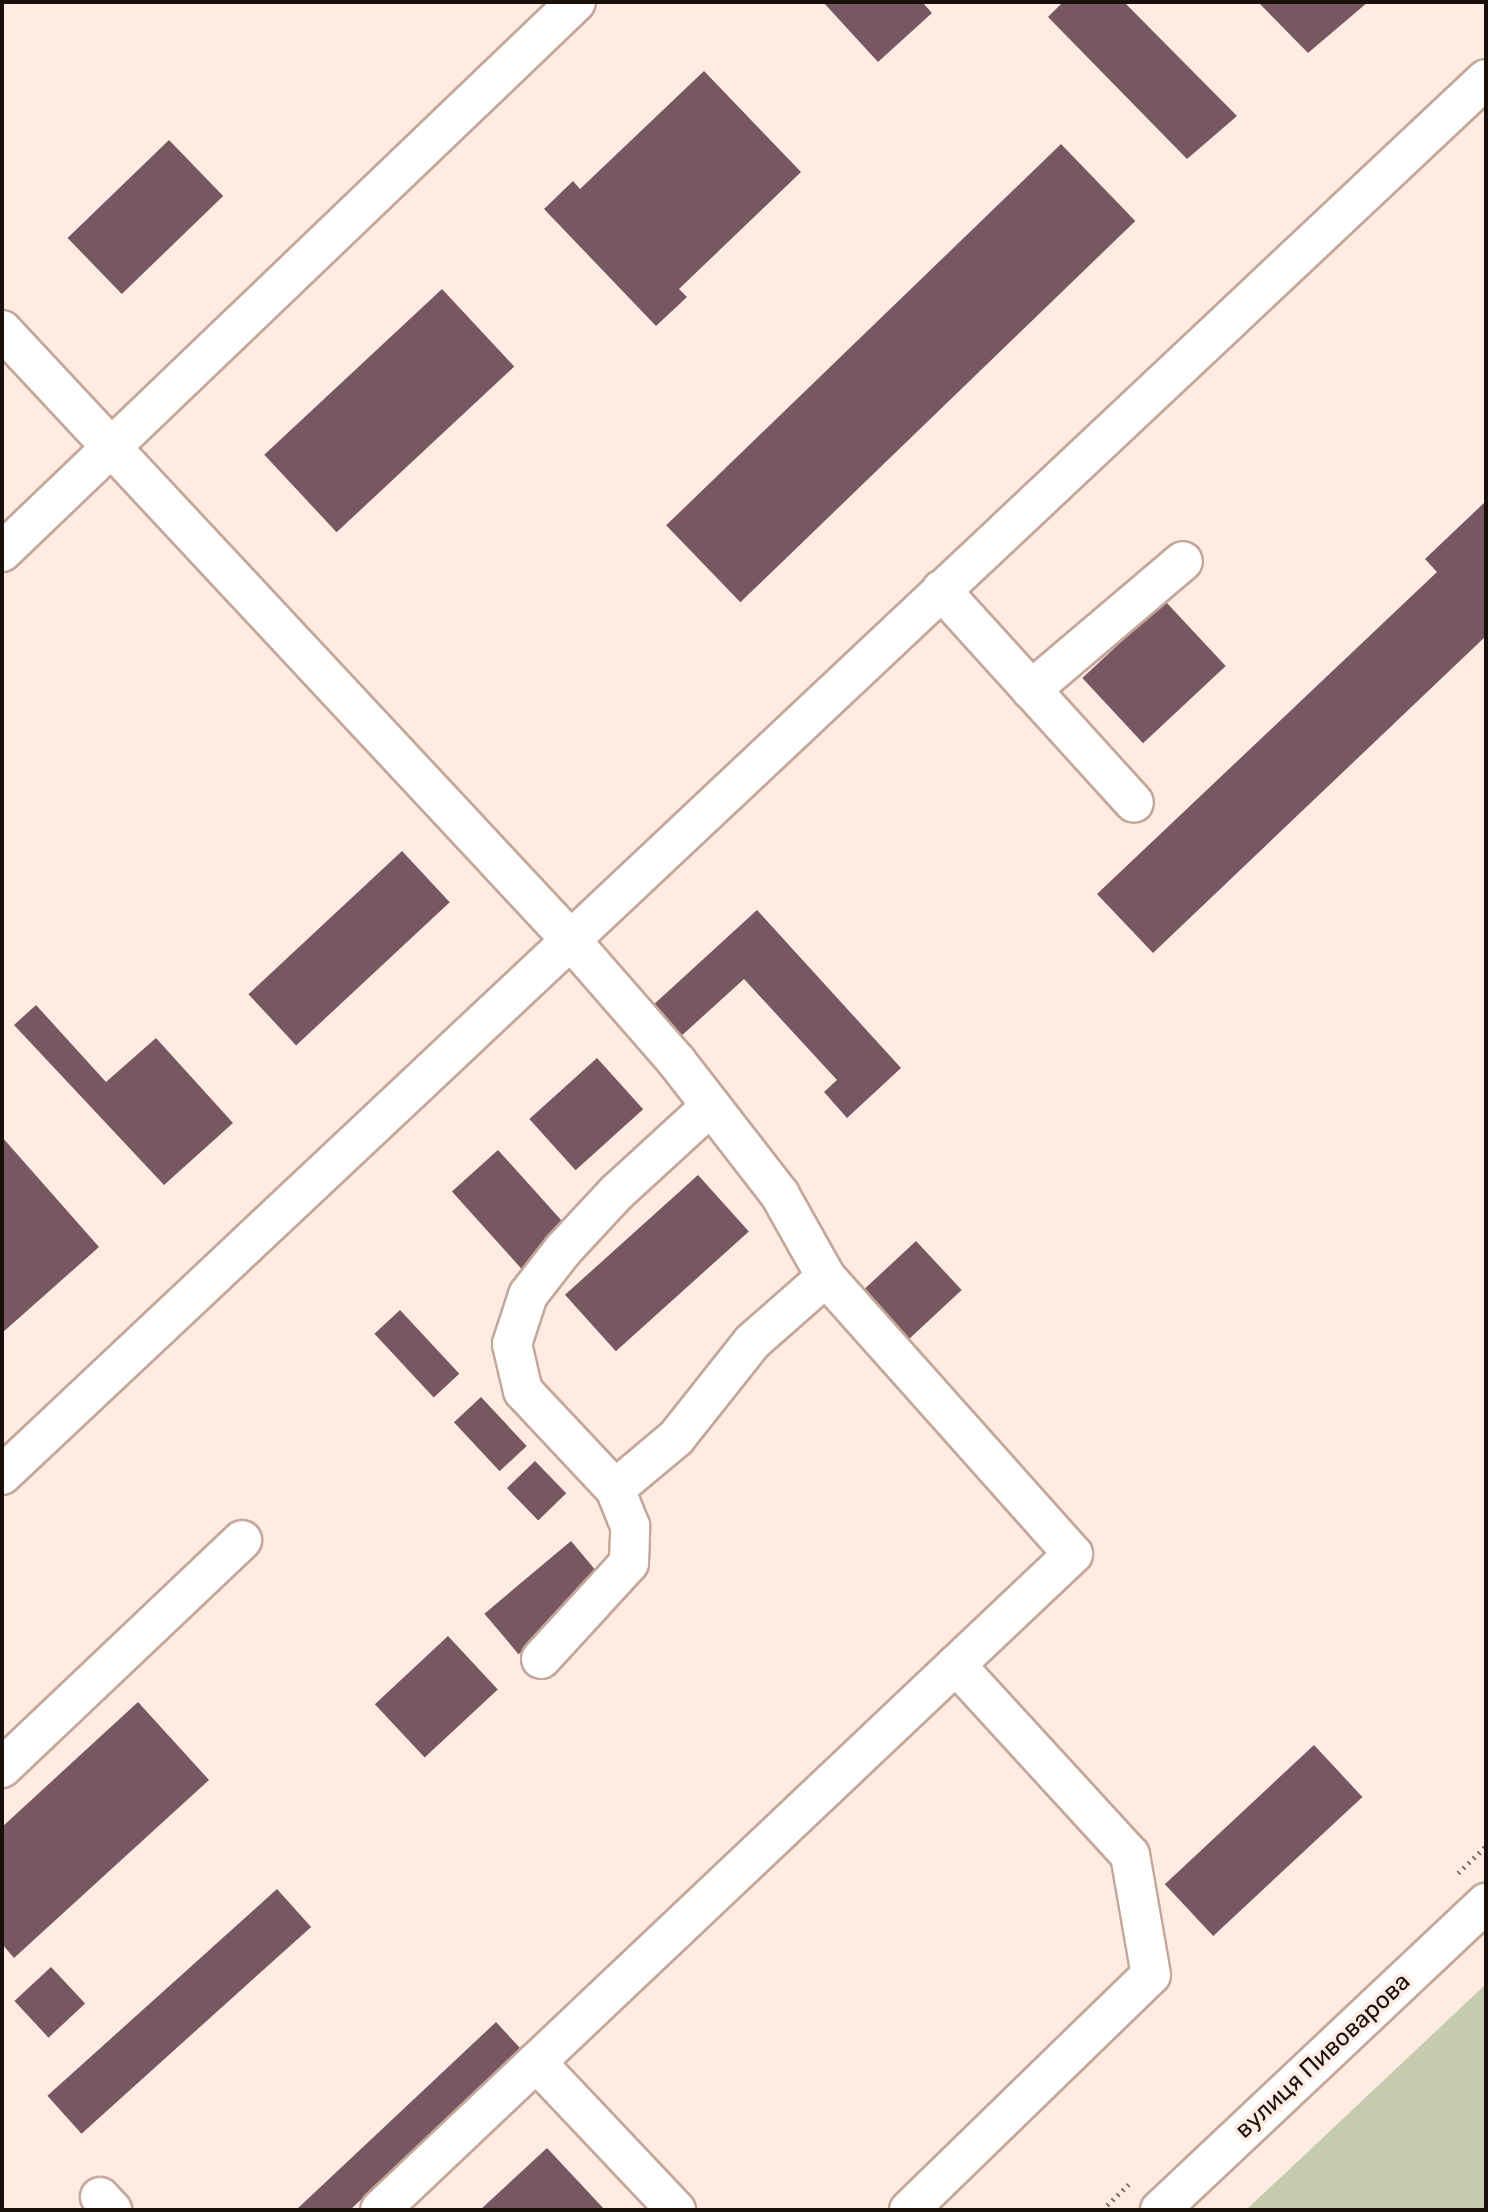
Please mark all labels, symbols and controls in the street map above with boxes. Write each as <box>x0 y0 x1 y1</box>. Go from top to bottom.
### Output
street label: вулиця Пивоварова <box>1230 1967 1416 2145</box>

